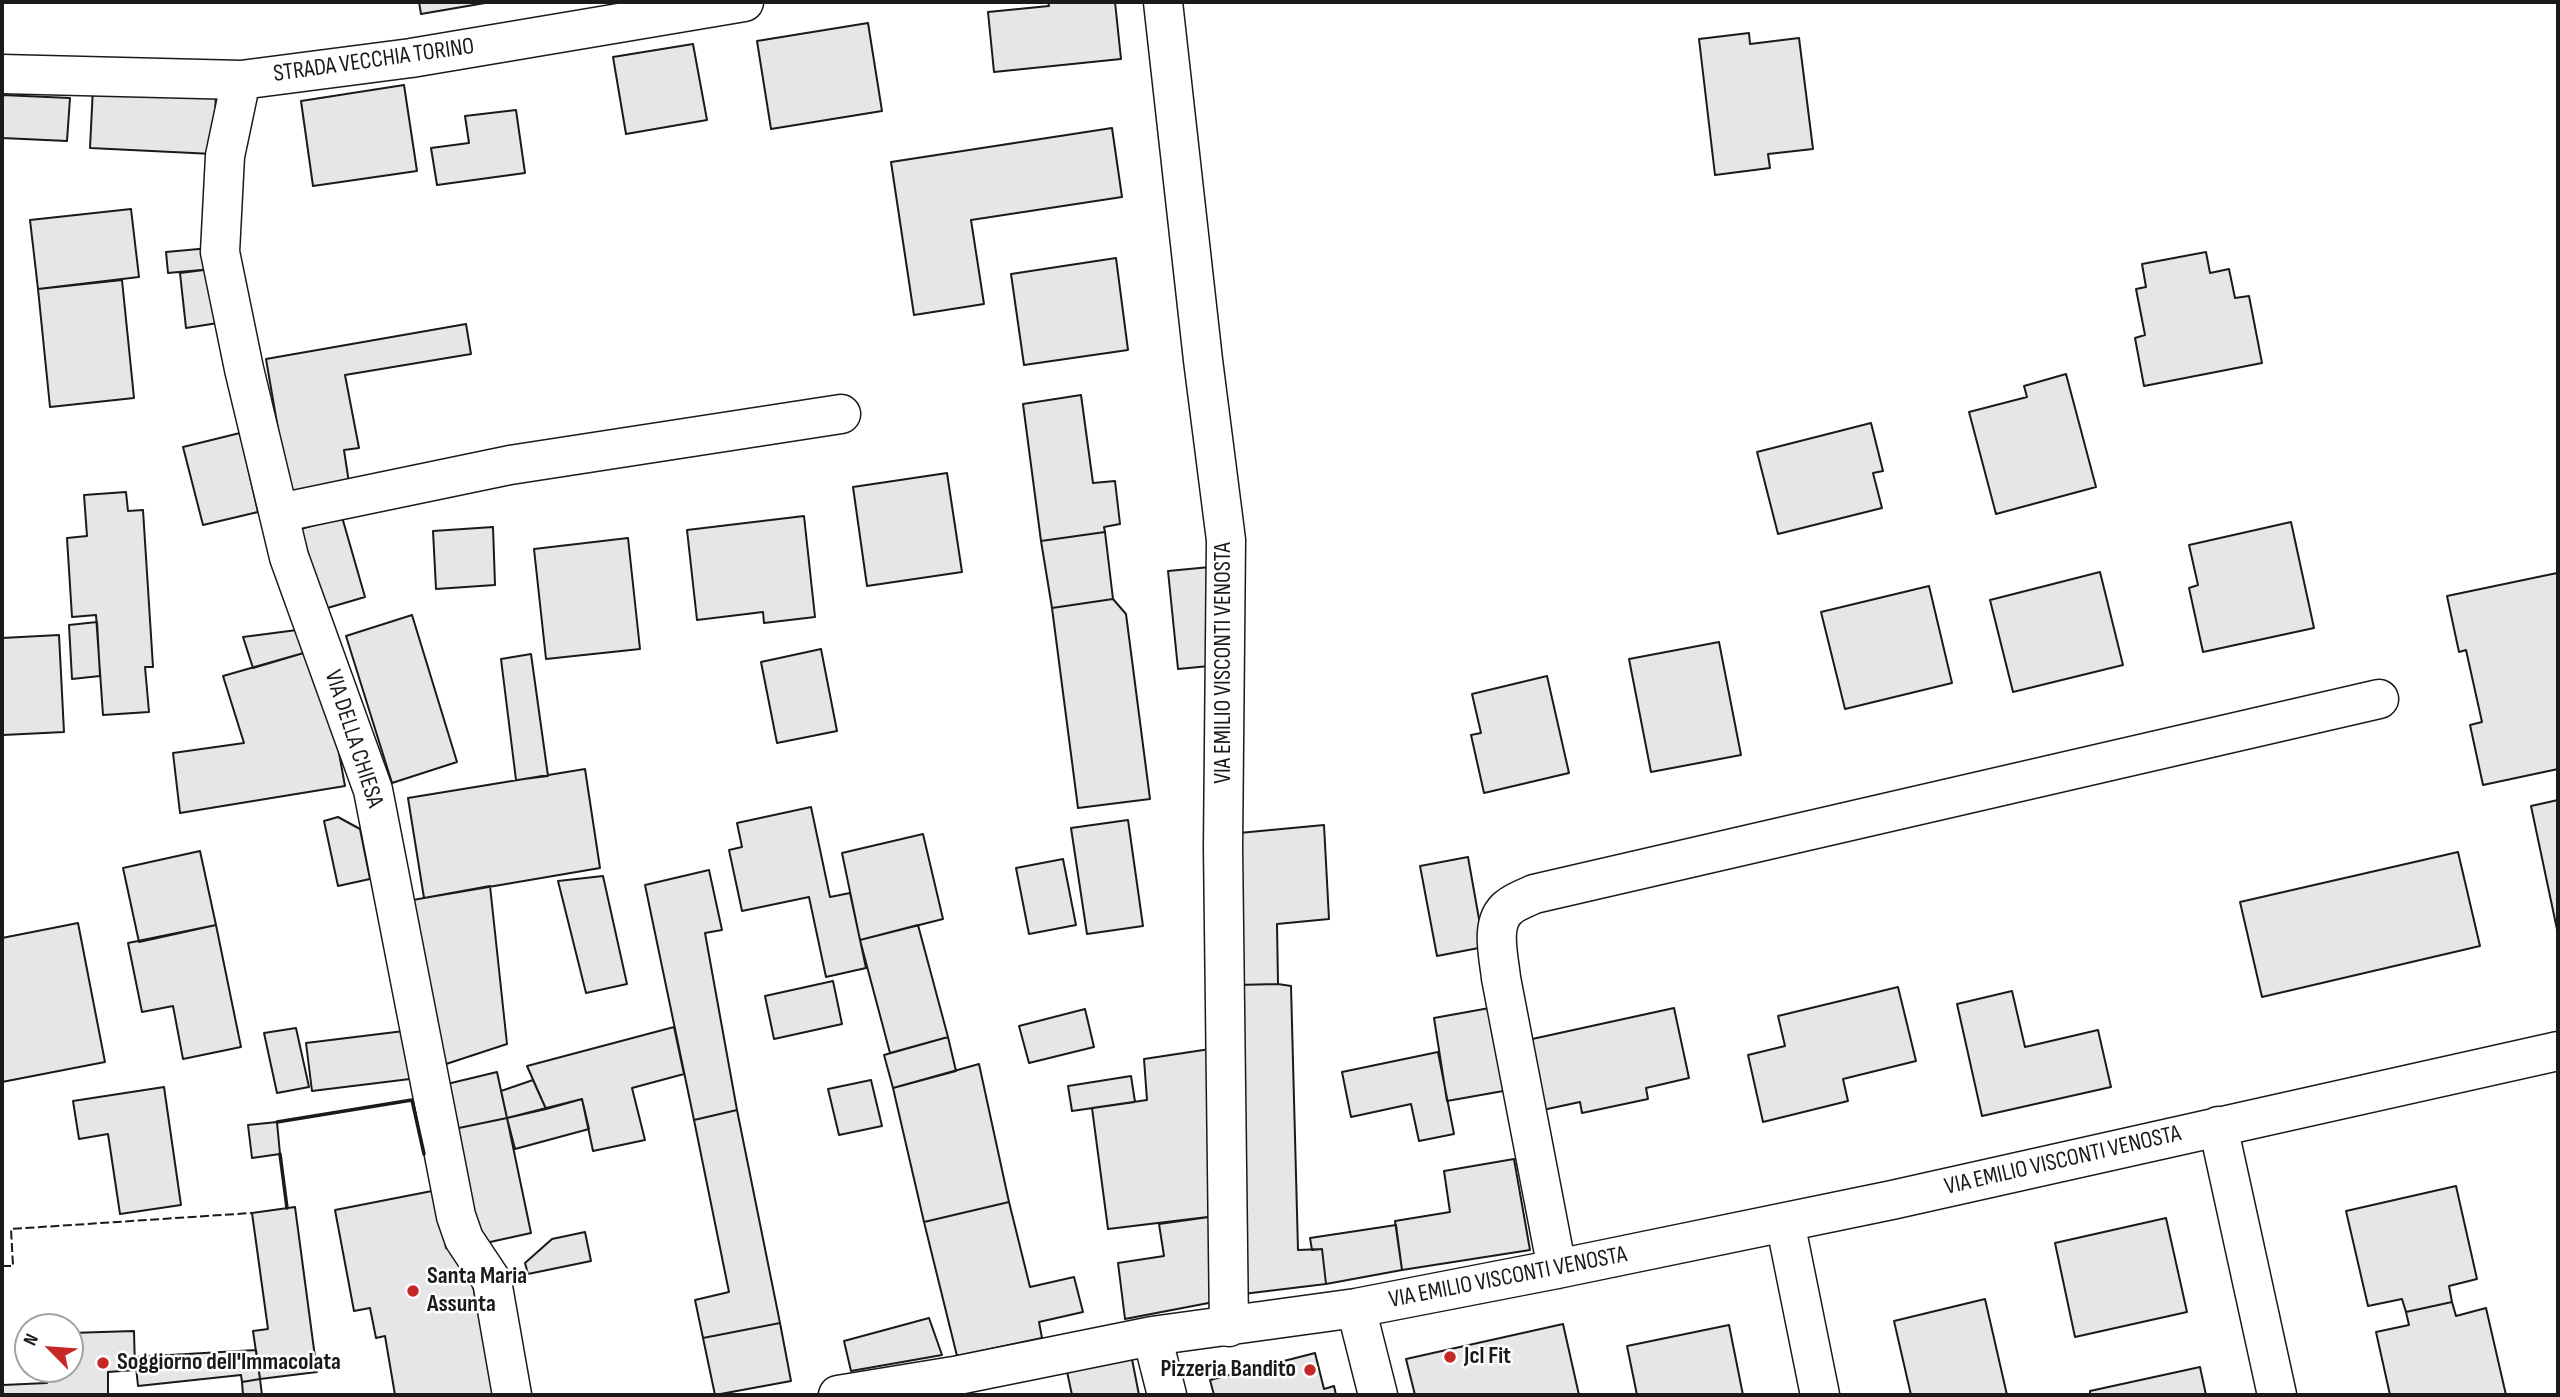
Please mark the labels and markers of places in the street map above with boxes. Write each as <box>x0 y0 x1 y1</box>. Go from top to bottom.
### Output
place label: Santa Maria Assunta <box>427 1263 527 1319</box>
marker: Santa Maria Assunta <box>405 1283 421 1299</box>
place label: Jcl Fit <box>1464 1343 1511 1371</box>
place label: Soggiorno dell'Immacolata <box>117 1349 341 1377</box>
marker: Jcl Fit <box>1442 1349 1458 1365</box>
marker: Soggiorno dell'Immacolata <box>95 1355 111 1371</box>
place label: Pizzeria Bandito <box>1160 1356 1296 1384</box>
marker: Pizzeria Bandito <box>1302 1362 1318 1378</box>

